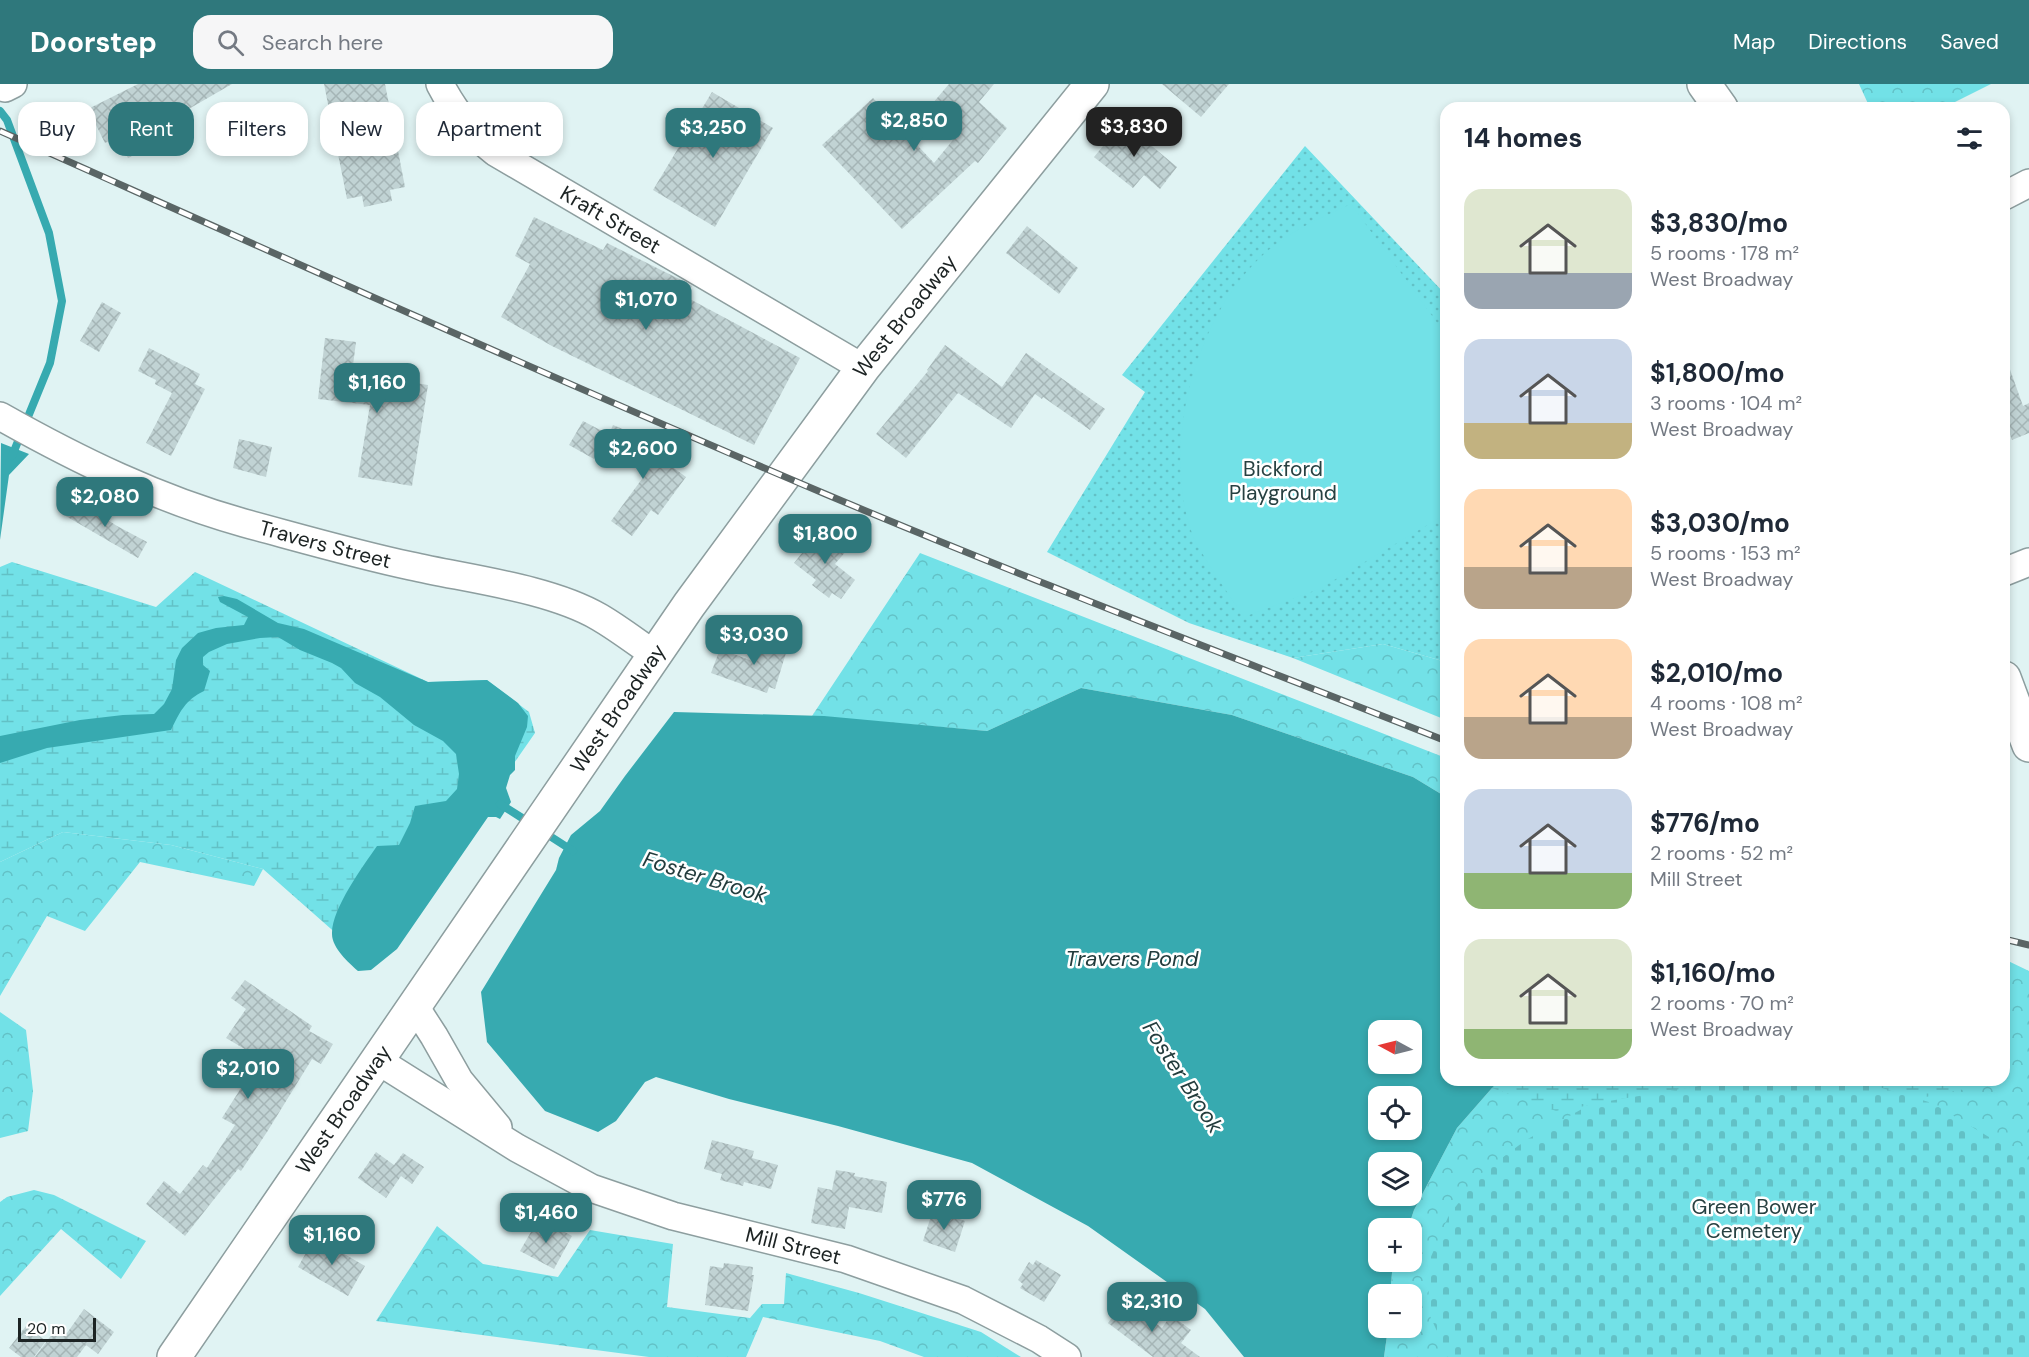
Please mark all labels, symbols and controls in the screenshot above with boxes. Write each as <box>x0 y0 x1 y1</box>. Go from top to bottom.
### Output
search box <box>193 15 613 69</box>
text: Doorstep <box>30 24 157 61</box>
icon: search <box>214 26 247 59</box>
text: Search here <box>262 28 383 57</box>
text: Map <box>1733 28 1775 56</box>
text: Directions <box>1808 28 1907 56</box>
text: Saved <box>1940 28 1999 56</box>
pin: $2,850 <box>865 101 963 152</box>
chip: Buy <box>18 102 96 156</box>
chip: Rent <box>108 102 194 156</box>
chip: Filters <box>206 102 308 156</box>
chip: New <box>320 102 404 156</box>
chip: Apartment <box>416 102 563 156</box>
text: $2,850 <box>880 107 948 133</box>
pin: $3,830 <box>1085 107 1183 158</box>
pin: $3,250 <box>664 108 762 159</box>
text: $3,830 <box>1100 113 1168 139</box>
text: $3,250 <box>679 114 747 140</box>
text: 14 homes <box>1464 121 1582 155</box>
icon: filters <box>1953 122 1986 155</box>
street label: Kraft Street <box>555 179 666 260</box>
text: $3,830/mo <box>1650 206 1788 240</box>
icon: home <box>1512 213 1584 285</box>
text: 5 rooms · 178 m² <box>1650 240 1799 266</box>
street label: West Broadway <box>847 249 963 384</box>
text: West Broadway <box>1650 266 1793 292</box>
pin: $1,070 <box>597 280 695 331</box>
text: $1,070 <box>615 286 677 312</box>
text: $1,800/mo <box>1650 356 1785 390</box>
pin: $1,160 <box>328 363 426 414</box>
icon: home <box>1512 363 1584 435</box>
text: $1,160 <box>348 369 406 395</box>
text: 3 rooms · 104 m² <box>1650 390 1802 416</box>
text: West Broadway <box>1650 416 1793 442</box>
pin: $2,600 <box>594 429 692 480</box>
text: $2,600 <box>608 435 678 461</box>
park label: Bickford Playground <box>1229 455 1337 507</box>
pin: $2,080 <box>56 477 154 528</box>
text: $2,080 <box>70 483 140 509</box>
text: $3,030/mo <box>1650 506 1790 540</box>
icon: home <box>1512 513 1584 585</box>
street label: Travers Street <box>256 514 394 575</box>
pin: $1,800 <box>776 514 874 565</box>
text: $1,800 <box>792 520 858 546</box>
text: 5 rooms · 153 m² <box>1650 540 1801 566</box>
text: West Broadway <box>1650 566 1793 592</box>
pin: $3,030 <box>705 615 803 666</box>
text: $3,030 <box>719 621 789 647</box>
street label: West Broadway <box>564 638 672 779</box>
text: $2,010/mo <box>1650 656 1783 690</box>
icon: home <box>1512 663 1584 735</box>
text: 4 rooms · 108 m² <box>1650 690 1802 716</box>
text: West Broadway <box>1650 716 1793 742</box>
text: $776/mo <box>1650 806 1760 840</box>
icon: home <box>1512 813 1584 885</box>
text: 2 rooms · 52 m² <box>1650 840 1793 866</box>
water label: Foster Brook <box>639 844 771 910</box>
text: Mill Street <box>1650 866 1743 892</box>
water label: Travers Pond <box>1066 944 1199 973</box>
text: $1,160/mo <box>1650 956 1776 990</box>
icon: home <box>1512 963 1584 1035</box>
text: 2 rooms · 70 m² <box>1650 990 1794 1016</box>
water label: Foster Brook <box>1136 1015 1231 1139</box>
text: West Broadway <box>1650 1016 1793 1042</box>
north arrow <box>1368 1020 1422 1074</box>
map controls <box>1368 1020 1422 1338</box>
street label: West Broadway <box>289 1039 398 1180</box>
pin: $2,010 <box>199 1049 297 1100</box>
text: $2,010 <box>216 1055 280 1081</box>
button: locate <box>1368 1086 1422 1140</box>
button: layers <box>1368 1152 1422 1206</box>
pin: $776 <box>908 1180 980 1231</box>
text: $776 <box>921 1186 967 1212</box>
pin: $1,460 <box>497 1193 595 1244</box>
park label: Green Bower Cemetery <box>1692 1193 1817 1245</box>
text: $1,460 <box>514 1199 578 1225</box>
pin: $1,160 <box>283 1215 381 1266</box>
button: + <box>1368 1218 1422 1272</box>
text: $1,160 <box>303 1221 361 1247</box>
street label: Mill Street <box>743 1221 844 1271</box>
pin: $2,310 <box>1103 1282 1201 1333</box>
button: − <box>1368 1284 1422 1338</box>
text: $2,310 <box>1121 1288 1183 1314</box>
scale bar <box>18 1315 96 1342</box>
text: 20 m <box>27 1318 66 1339</box>

